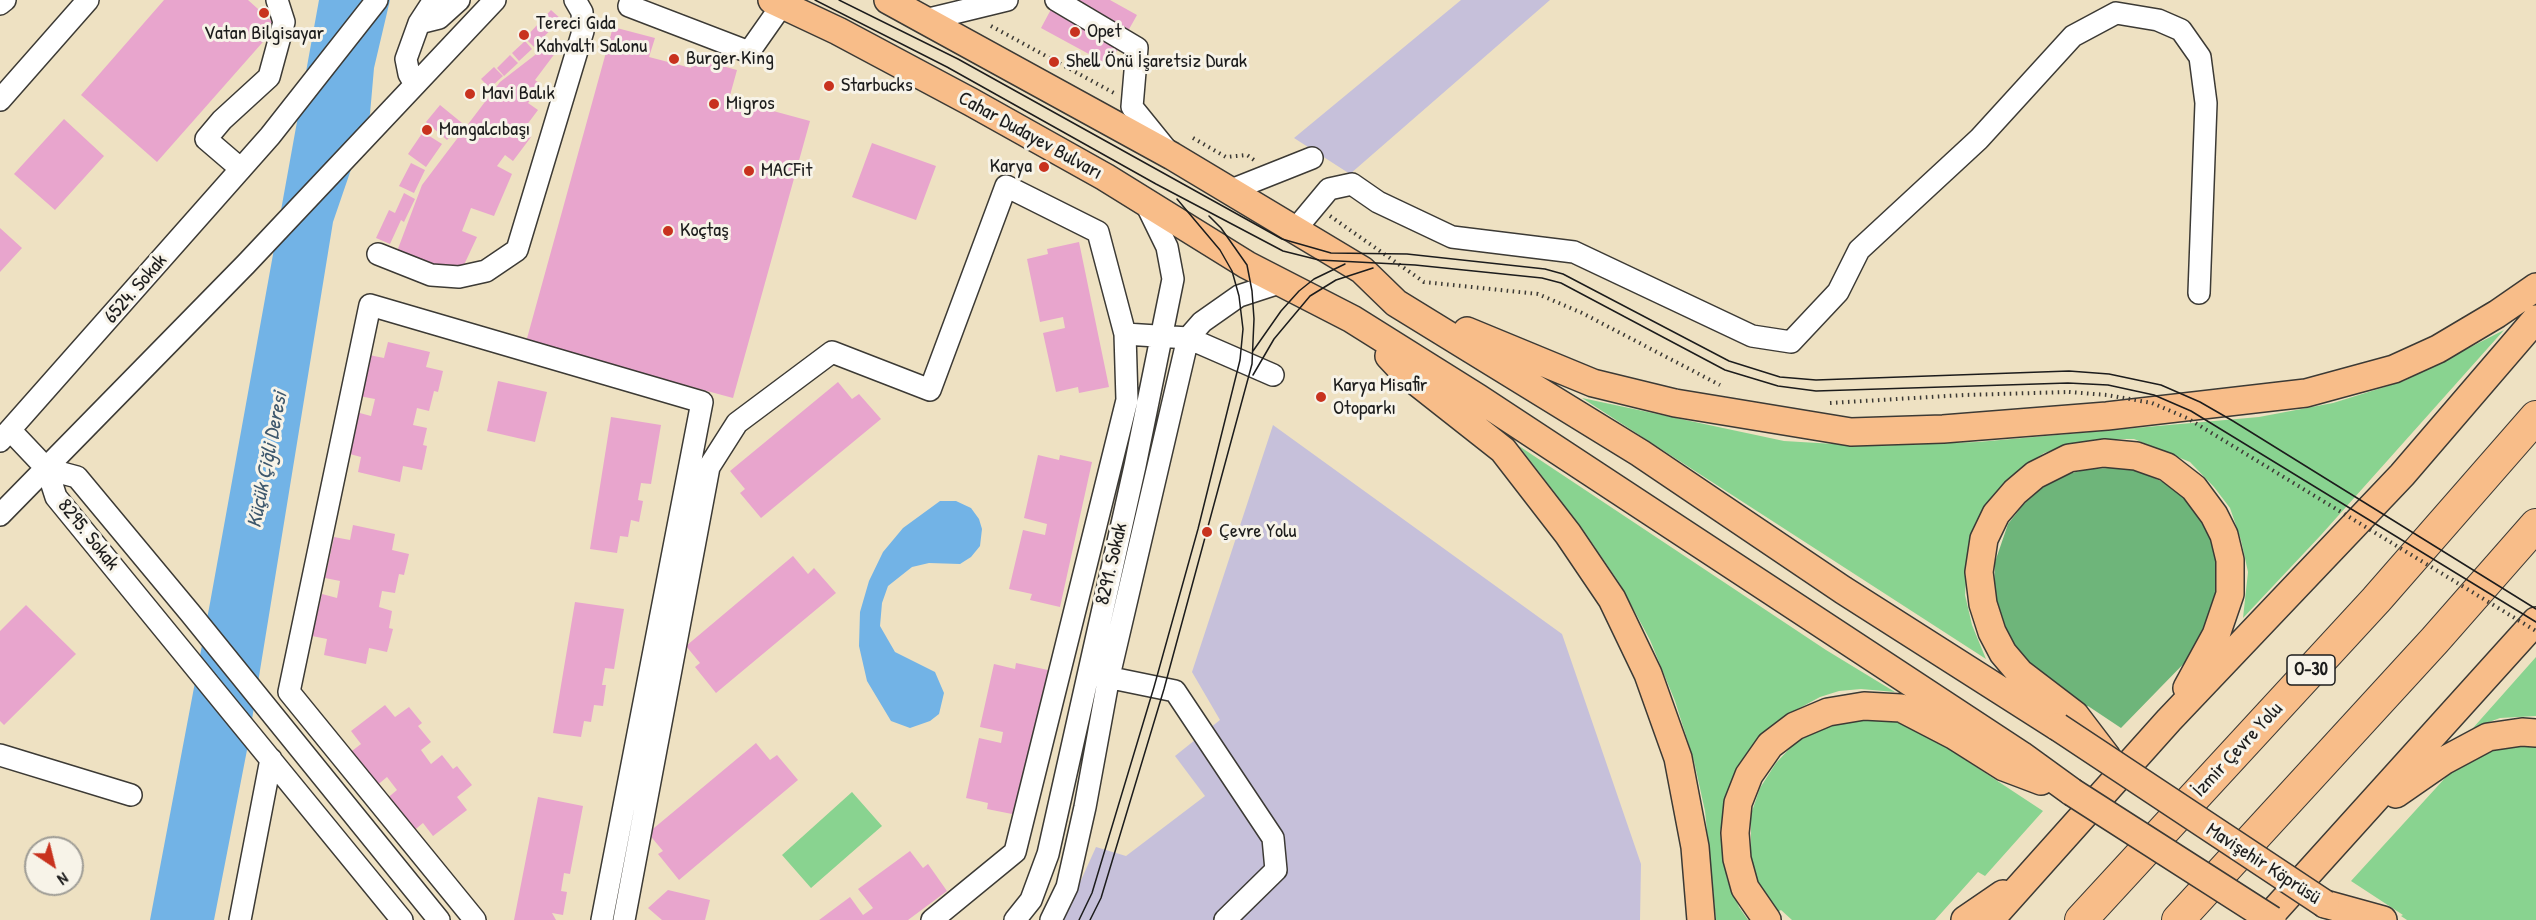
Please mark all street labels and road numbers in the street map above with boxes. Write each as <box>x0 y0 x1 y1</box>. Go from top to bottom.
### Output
street label: Cahar Dudayev Bulvarı <box>954 86 1106 186</box>
street label: 6524. Sokak <box>99 249 173 329</box>
street label: 8295. Sokak <box>52 495 124 575</box>
street label: 8291. Sokak <box>1091 521 1133 607</box>
road number: O-30 <box>2287 655 2335 685</box>
street label: İzmir Çevre Yolu <box>2188 698 2288 802</box>
street label: Mavişehir Köprüsü <box>2201 818 2325 910</box>

